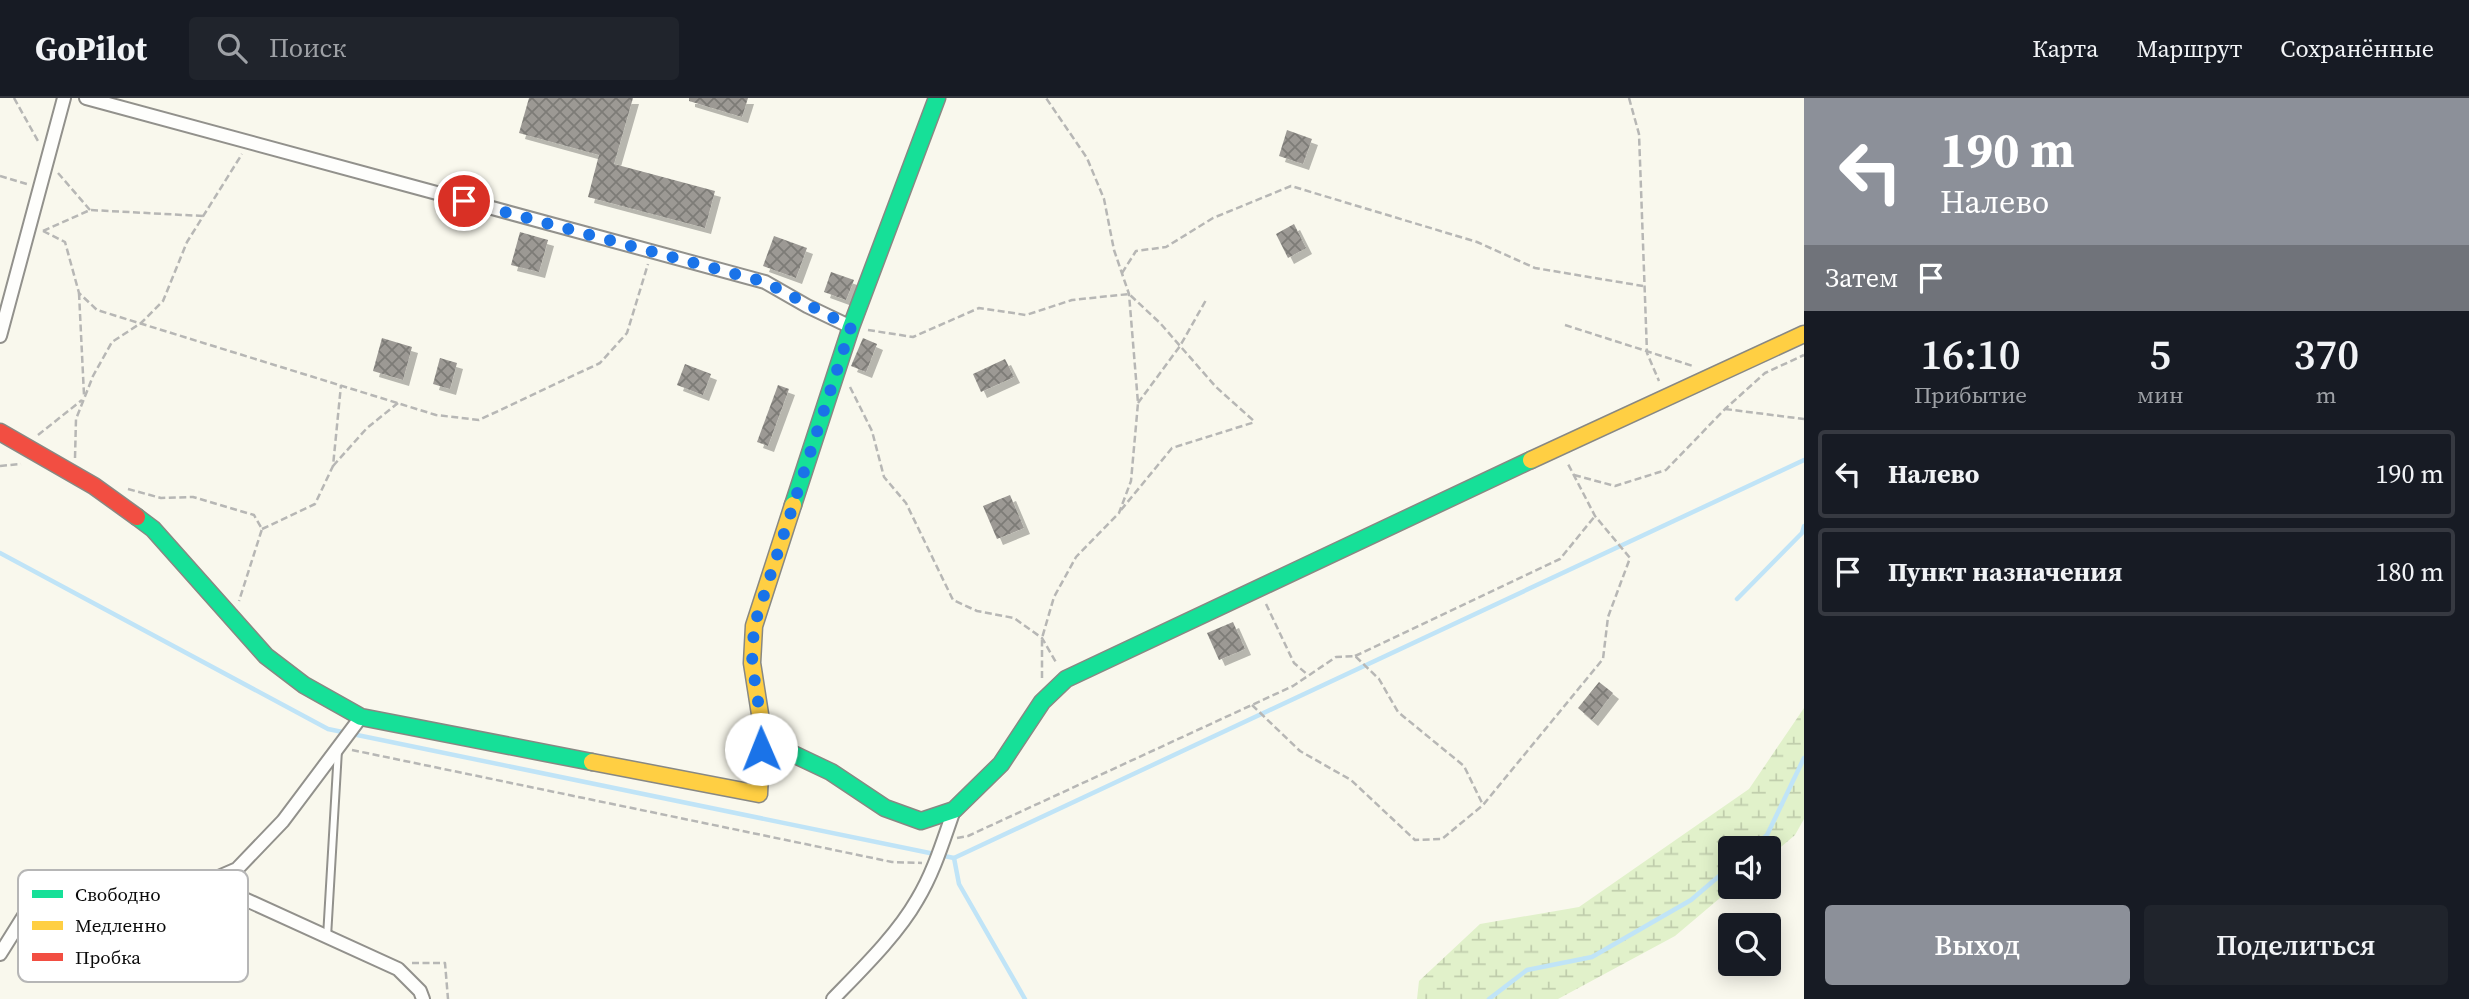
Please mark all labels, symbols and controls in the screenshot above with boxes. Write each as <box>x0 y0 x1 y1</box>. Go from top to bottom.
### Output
search box <box>189 17 679 80</box>
text: GoPilot <box>35 26 147 71</box>
icon: search <box>213 29 251 67</box>
text: Поиск <box>269 30 347 66</box>
text: Карта <box>2032 32 2098 65</box>
text: Маршрут <box>2136 32 2242 65</box>
text: Сохранённые <box>2280 32 2434 65</box>
text: 190 m <box>1940 116 2075 183</box>
icon: left <box>1825 126 1916 217</box>
pin <box>434 171 494 231</box>
text: Налево <box>1940 180 2049 224</box>
icon: arrive <box>445 182 483 220</box>
icon: arrive <box>1912 259 1950 297</box>
text: Затем <box>1825 260 1898 296</box>
text: 16:10 <box>1921 325 2021 383</box>
text: 5 <box>2149 325 2171 383</box>
text: 370 <box>2293 325 2359 383</box>
text: Прибытие <box>1914 379 2027 411</box>
text: мин <box>2137 379 2184 411</box>
text: m <box>2316 379 2337 411</box>
icon: left <box>1829 455 1867 493</box>
text: Налево <box>1888 456 1979 492</box>
text: 190 m <box>2376 456 2444 492</box>
icon: arrive <box>1829 553 1867 591</box>
text: Пункт назначения <box>1888 554 2122 590</box>
text: 180 m <box>2376 554 2444 590</box>
position arrow <box>724 712 798 786</box>
map controls <box>1718 836 1781 976</box>
button: sound <box>1718 836 1781 899</box>
legend <box>18 870 248 982</box>
text: Свободно <box>75 881 161 907</box>
button: Выход <box>1825 905 2130 985</box>
button: Поделиться <box>2144 905 2448 985</box>
text: Медленно <box>75 912 166 938</box>
button: search <box>1718 913 1781 976</box>
text: Пробка <box>75 944 141 970</box>

